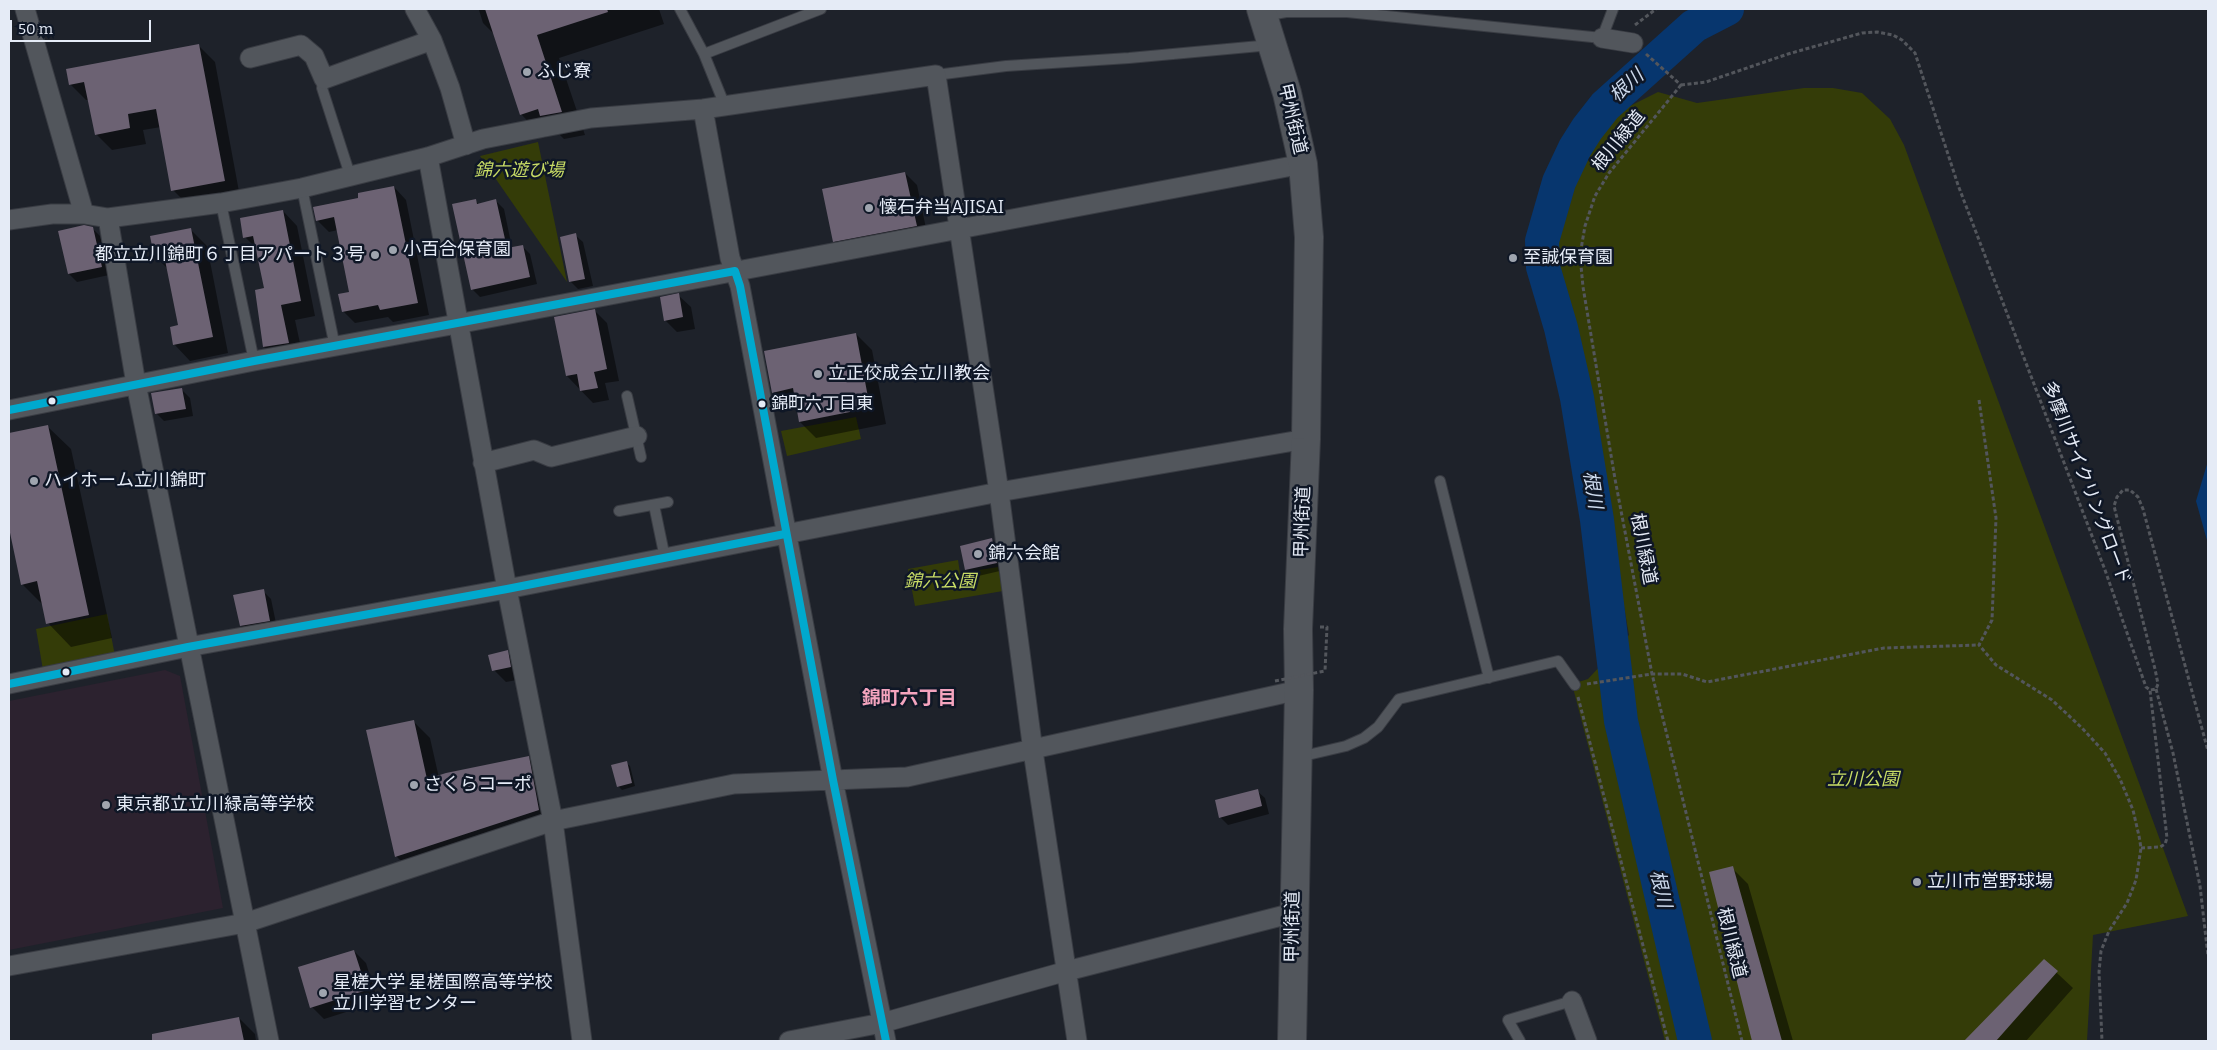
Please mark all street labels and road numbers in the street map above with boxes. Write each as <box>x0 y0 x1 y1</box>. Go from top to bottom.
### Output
street label: 甲州街道 <box>1273 81 1311 157</box>
street label: 根川緑道 <box>1588 106 1650 176</box>
street label: 多摩川サイクリングロード <box>2037 378 2135 588</box>
street label: 甲州街道 <box>1291 486 1315 558</box>
street label: 根川緑道 <box>1626 512 1660 586</box>
street label: 甲州街道 <box>1282 891 1304 963</box>
street label: 根川緑道 <box>1712 905 1750 981</box>

